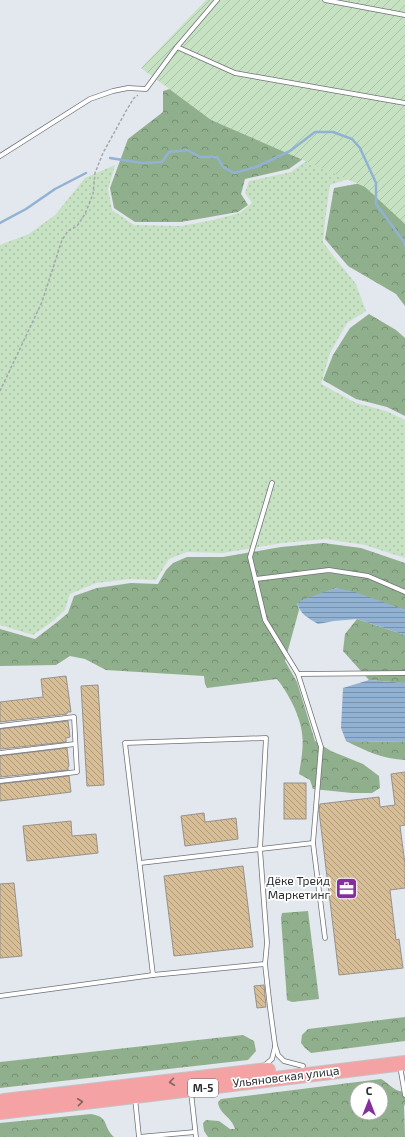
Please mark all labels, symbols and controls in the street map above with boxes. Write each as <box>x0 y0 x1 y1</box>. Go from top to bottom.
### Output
place label: Дёке Трейд Маркетинг <box>266 873 330 901</box>
office icon: Дёке Трейд Маркетинг <box>333 875 359 901</box>
street label: Ульяновская улица <box>232 1063 340 1090</box>
one-way arrow <box>169 1077 175 1086</box>
road number: М-5 <box>188 1079 218 1097</box>
north arrow <box>349 1081 389 1121</box>
text: С <box>366 1084 373 1097</box>
one-way arrow <box>77 1098 84 1107</box>

